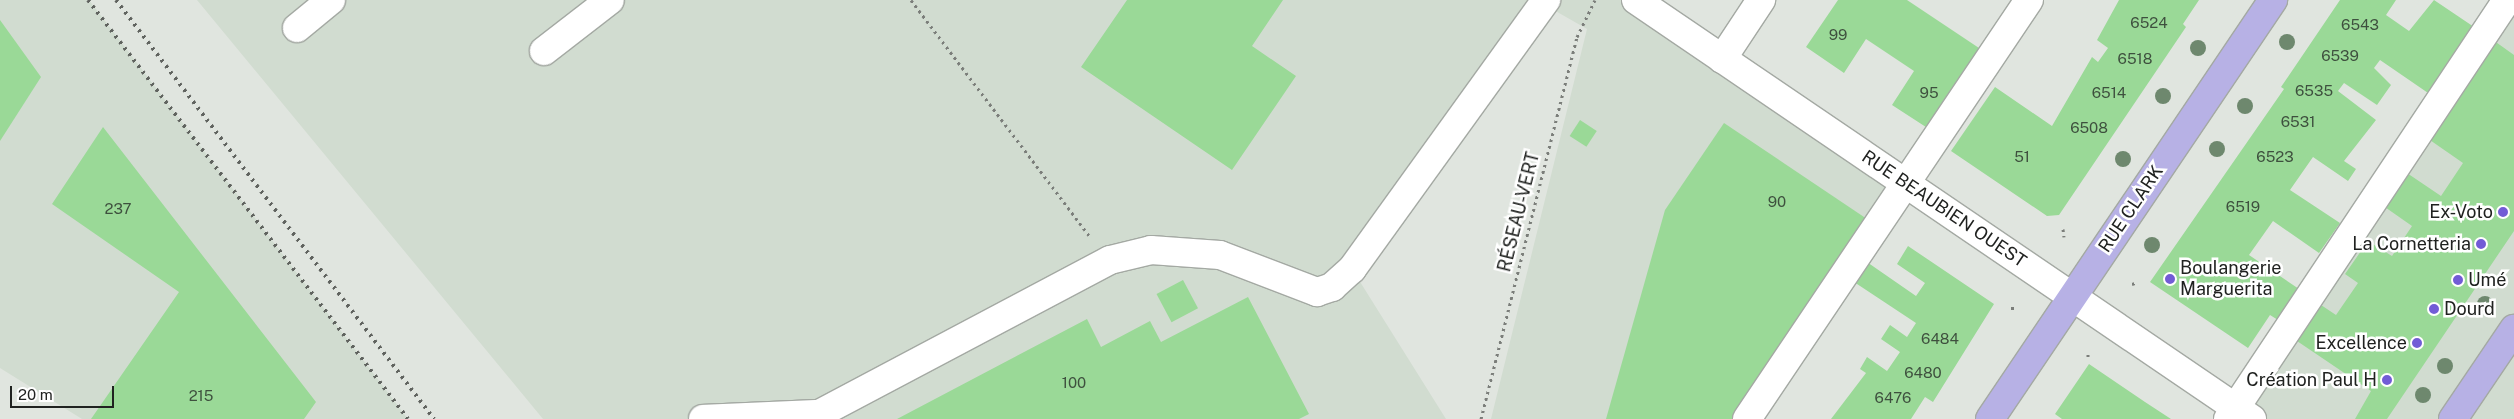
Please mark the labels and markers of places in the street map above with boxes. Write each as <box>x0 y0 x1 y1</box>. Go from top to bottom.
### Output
place label: Ex-Voto <box>2429 201 2493 223</box>
marker: Ex-Voto <box>2497 206 2509 218</box>
place label: La Cornetteria <box>2352 233 2471 255</box>
marker: La Cornetteria <box>2475 238 2487 250</box>
place label: Boulangerie Marguerita <box>2180 258 2281 300</box>
place label: Umé <box>2468 269 2506 291</box>
marker: Boulangerie Marguerita <box>2164 273 2176 285</box>
marker: Umé <box>2452 274 2464 286</box>
place label: Dourd <box>2444 298 2495 320</box>
marker: Dourd <box>2428 303 2440 315</box>
place label: Excellence <box>2316 332 2407 354</box>
marker: Excellence <box>2411 337 2423 349</box>
place label: Création Paul H <box>2246 369 2377 391</box>
marker: Création Paul H <box>2381 374 2393 386</box>

